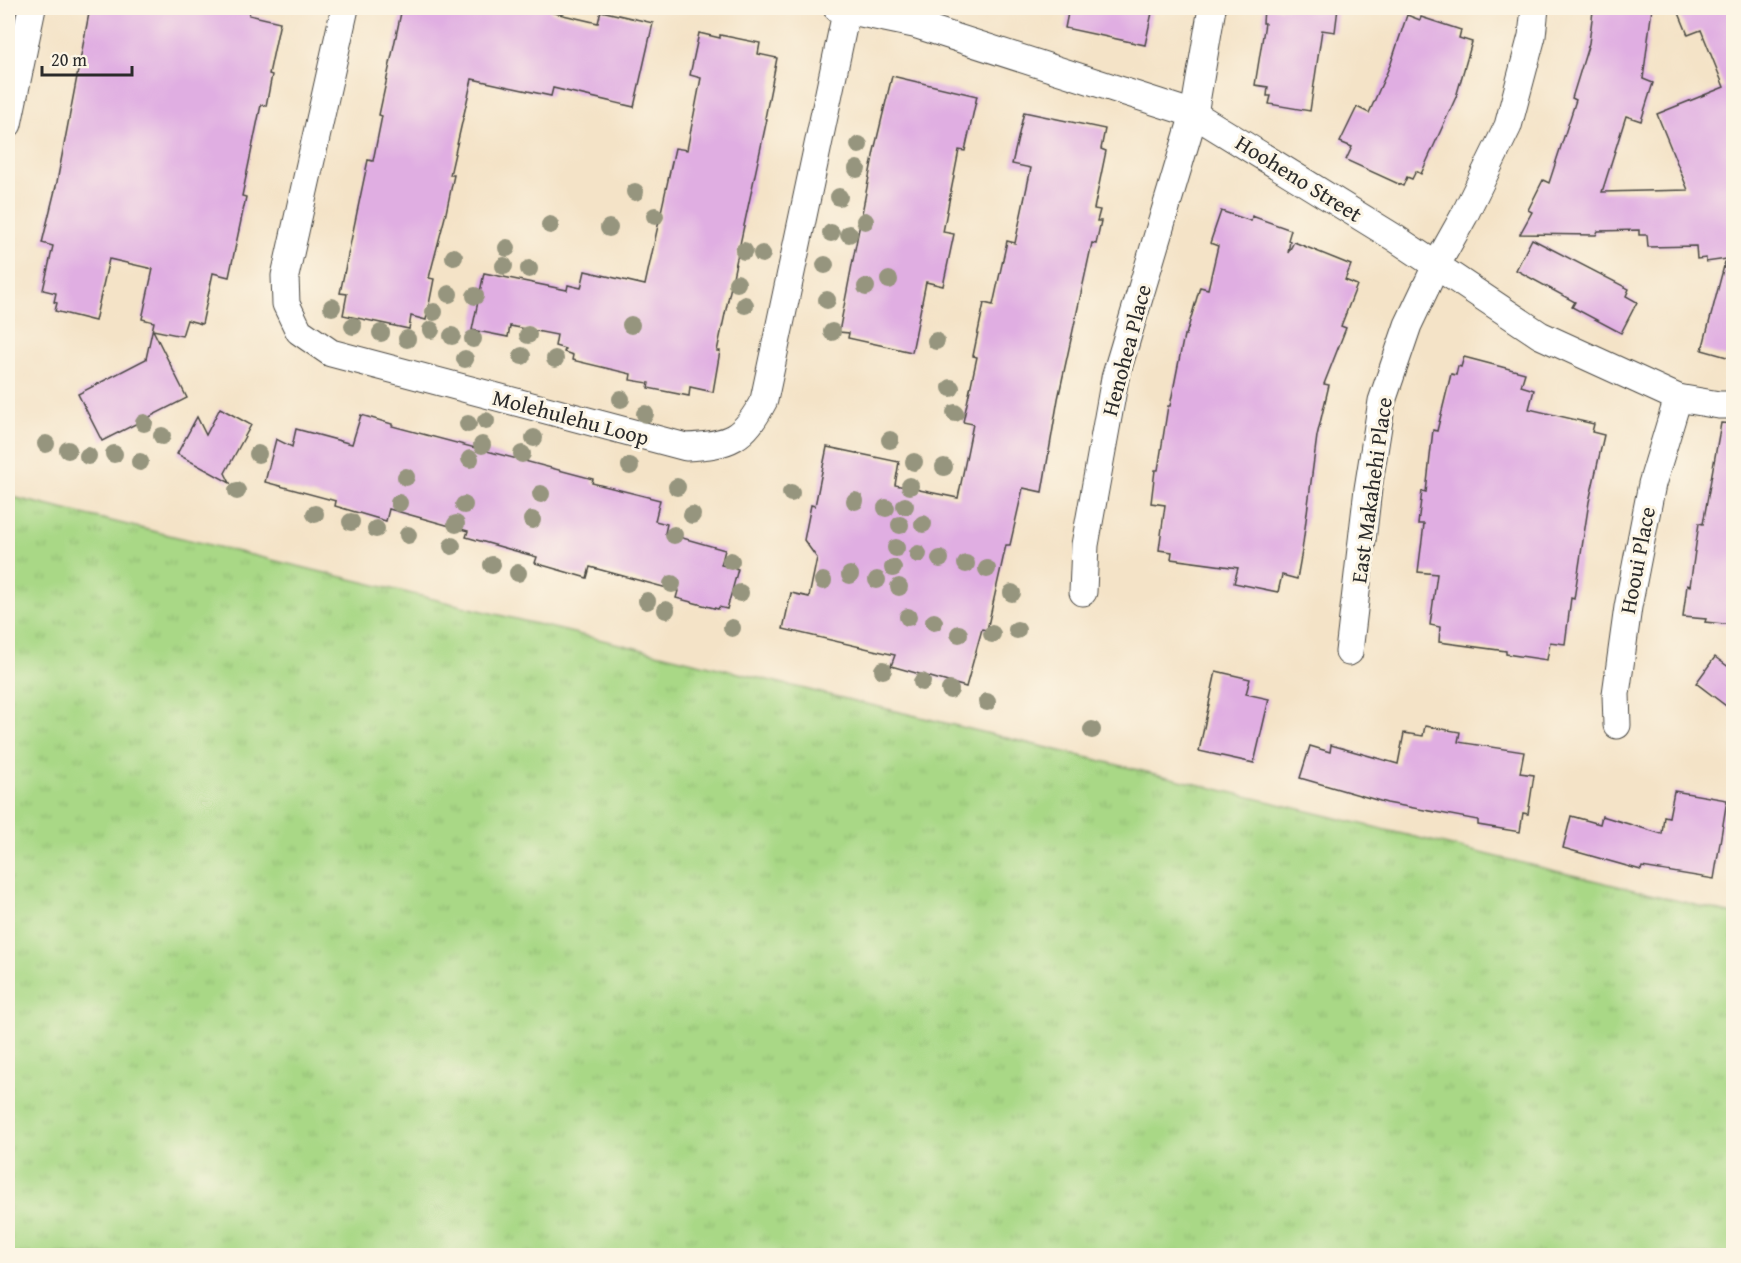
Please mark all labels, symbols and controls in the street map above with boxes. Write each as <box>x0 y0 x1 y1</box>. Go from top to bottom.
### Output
scale bar <box>42 39 132 77</box>
text: 20 m <box>51 46 87 73</box>
street label: Hooheno Street <box>1230 126 1369 230</box>
street label: Henohea Place <box>1093 281 1159 419</box>
street label: Molehulehu Loop <box>489 381 653 453</box>
street label: East Makahehi Place <box>1342 395 1400 585</box>
street label: Hooui Place <box>1611 504 1663 616</box>

